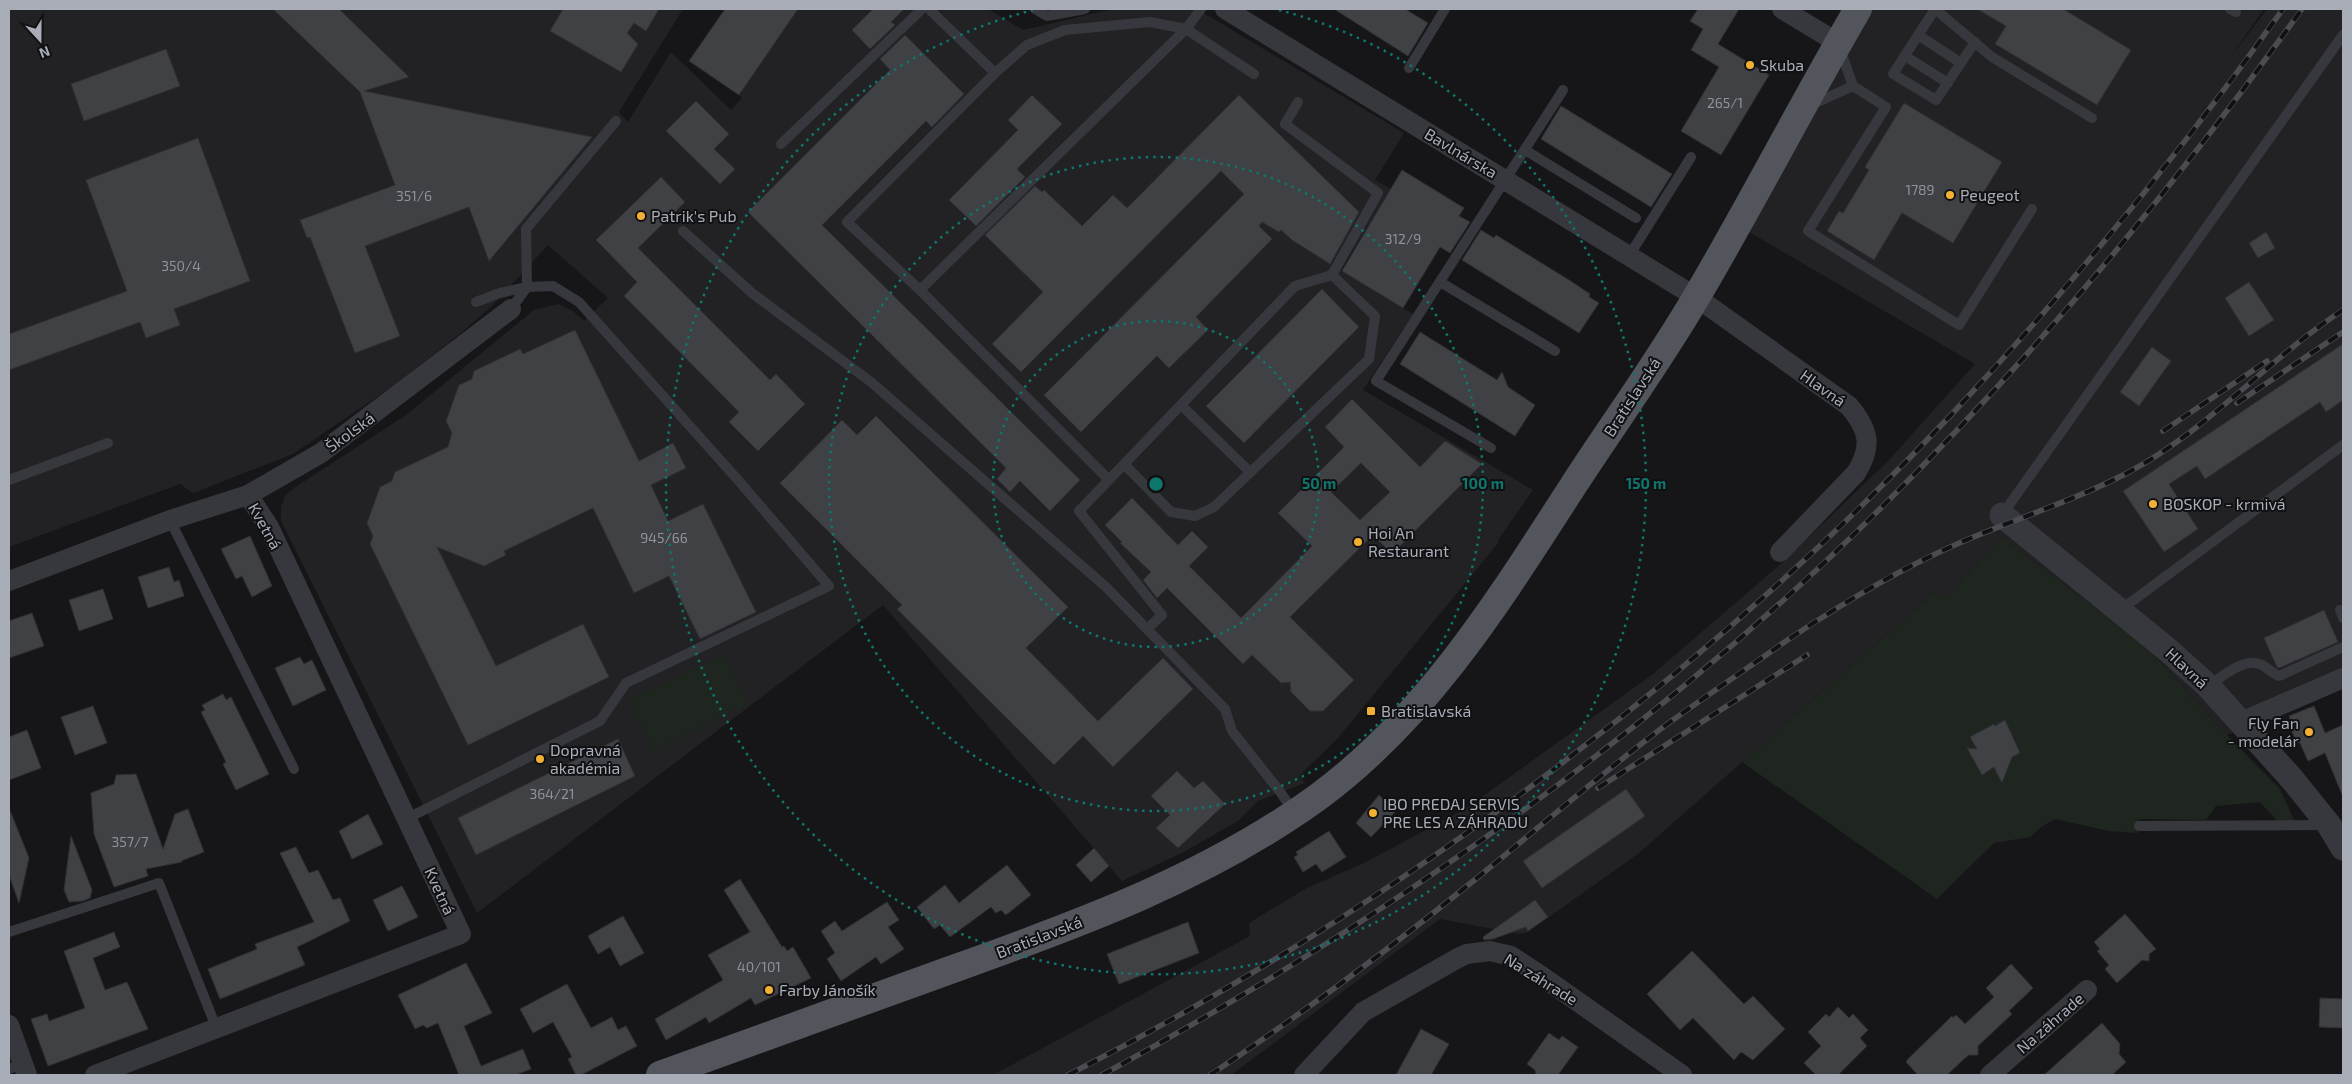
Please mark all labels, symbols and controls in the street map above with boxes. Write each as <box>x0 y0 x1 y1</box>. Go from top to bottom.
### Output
north arrow <box>15 15 65 65</box>
text: N <box>37 43 53 62</box>
place label: Skuba <box>1760 55 1804 74</box>
marker: Skuba <box>1744 59 1756 71</box>
house number: 265/1 <box>1707 94 1743 111</box>
street label: Bavlnárska <box>1421 123 1501 182</box>
house number: 1789 <box>1905 181 1935 198</box>
place label: Peugeot <box>1960 185 2020 204</box>
house number: 351/6 <box>396 187 432 204</box>
marker: Peugeot <box>1944 189 1956 201</box>
place label: Patrik's Pub <box>651 206 737 225</box>
marker: Patrik's Pub <box>635 210 647 222</box>
house number: 312/9 <box>1385 230 1421 247</box>
house number: 350/4 <box>161 257 201 274</box>
street label: Bratislavská <box>1599 354 1664 440</box>
street label: Hlavná <box>1797 365 1850 410</box>
street label: Školská <box>322 408 378 456</box>
text: 50 m <box>1302 474 1336 492</box>
text: 100 m <box>1462 474 1504 492</box>
text: 150 m <box>1626 474 1666 492</box>
centre of rings <box>1147 475 1165 493</box>
place label: BOSKOP - krmivá <box>2163 494 2286 513</box>
marker: BOSKOP - krmivá <box>2147 498 2159 510</box>
street label: Kvetná <box>245 499 286 552</box>
place label: Hoi An Restaurant <box>1368 523 1449 560</box>
house number: 945/66 <box>640 529 688 546</box>
marker: Hoi An Restaurant <box>1352 536 1364 548</box>
street label: Hlavná <box>2162 643 2212 692</box>
place label: Bratislavská <box>1381 701 1471 720</box>
marker: Bratislavská <box>1365 705 1377 717</box>
place label: Fly Fan - modelár <box>2227 713 2300 750</box>
marker: Fly Fan - modelár <box>2303 726 2315 738</box>
place label: Dopravná akadémia <box>550 740 621 777</box>
marker: Dopravná akadémia <box>534 753 546 765</box>
house number: 364/21 <box>529 785 575 802</box>
place label: IBO PREDAJ SERVIS PRE LES A ZÁHRADU <box>1383 794 1528 831</box>
marker: IBO PREDAJ SERVIS PRE LES A ZÁHRADU <box>1367 807 1379 819</box>
house number: 357/7 <box>112 833 148 850</box>
street label: Kvetná <box>421 864 460 918</box>
street label: Bratislavská <box>993 911 1084 962</box>
street label: Na záhrade <box>1501 949 1581 1009</box>
house number: 40/101 <box>737 958 781 975</box>
place label: Farby Jánošík <box>779 980 876 999</box>
marker: Farby Jánošík <box>763 984 775 996</box>
street label: Na záhrade <box>2012 988 2087 1057</box>

